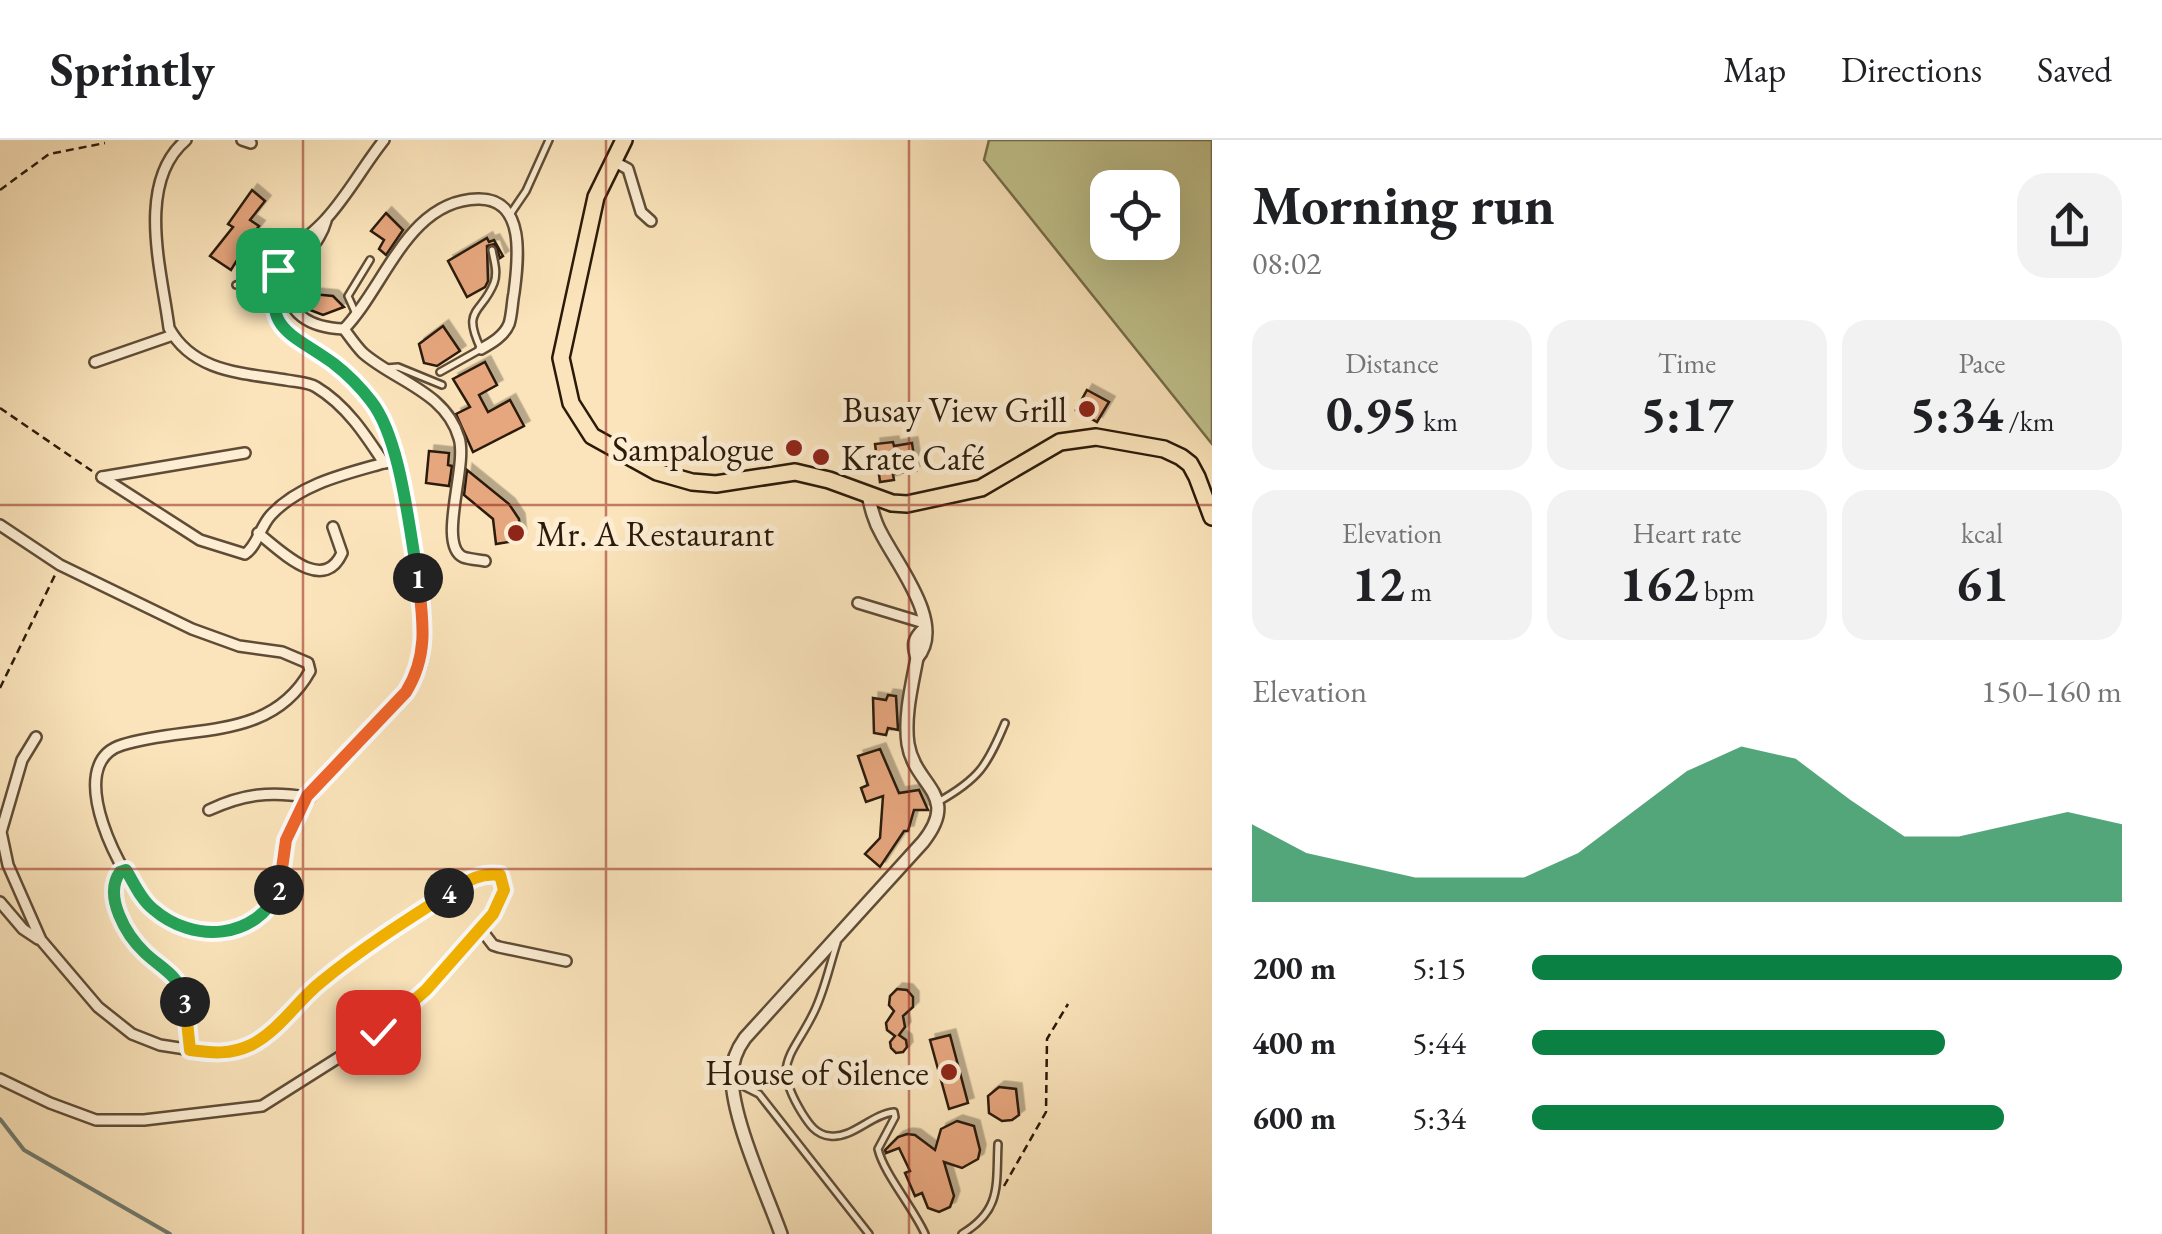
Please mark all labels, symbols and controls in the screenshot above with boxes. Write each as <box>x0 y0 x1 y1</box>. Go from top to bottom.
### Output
text: Sprintly <box>50 38 215 100</box>
text: Map <box>1723 47 1786 92</box>
text: Directions <box>1841 47 1982 92</box>
text: Saved <box>2037 47 2112 92</box>
text: Morning run <box>1252 169 1555 240</box>
map controls <box>1090 170 1180 260</box>
button: locate <box>1090 170 1180 260</box>
button: share <box>2017 173 2122 278</box>
pin <box>236 228 321 313</box>
text: 08:02 <box>1252 242 1321 284</box>
icon: arrive <box>251 243 306 298</box>
text: Distance <box>1345 345 1439 381</box>
text: Time <box>1658 345 1716 381</box>
text: Pace <box>1959 345 2005 381</box>
text: 0.95 <box>1326 381 1418 446</box>
text: 5:17 <box>1640 381 1734 446</box>
text: 5:34 <box>1909 381 2003 446</box>
place label: Busay View Grill <box>842 387 1067 432</box>
marker: Busay View Grill <box>1076 398 1098 420</box>
text: km <box>1418 403 1458 439</box>
text: /km <box>2003 403 2055 439</box>
place label: Sampalogue <box>612 426 774 471</box>
place label: Krate Café <box>841 435 985 480</box>
marker: Sampalogue <box>783 437 805 459</box>
marker: Krate Café <box>810 446 832 468</box>
place label: Mr. A Restaurant <box>536 511 774 556</box>
text: Elevation <box>1342 515 1442 551</box>
text: Heart rate <box>1633 515 1741 551</box>
text: kcal <box>1961 515 2003 551</box>
marker: Mr. A Restaurant <box>505 522 527 544</box>
text: 12 <box>1352 551 1405 616</box>
text: 162 <box>1619 551 1699 616</box>
text: 61 <box>1956 551 2008 616</box>
pin: 1 <box>393 553 443 603</box>
text: 1 <box>411 560 425 596</box>
text: m <box>1405 573 1432 609</box>
text: bpm <box>1699 573 1755 609</box>
text: Elevation <box>1252 670 1367 712</box>
text: 150–160 m <box>1981 670 2122 712</box>
pin: 2 <box>254 865 304 915</box>
pin: 4 <box>424 868 474 918</box>
text: 2 <box>272 872 286 908</box>
text: 4 <box>442 875 456 911</box>
text: 200 m <box>1252 947 1336 989</box>
text: 5:15 <box>1412 947 1466 989</box>
pin: 3 <box>160 977 210 1027</box>
text: 3 <box>178 984 192 1020</box>
pin <box>336 990 421 1075</box>
icon: check <box>351 1005 406 1060</box>
text: 400 m <box>1252 1022 1336 1064</box>
text: 5:44 <box>1412 1022 1466 1064</box>
place label: House of Silence <box>705 1050 929 1095</box>
marker: House of Silence <box>938 1061 960 1083</box>
text: 600 m <box>1252 1097 1336 1139</box>
text: 5:34 <box>1412 1097 1466 1139</box>

